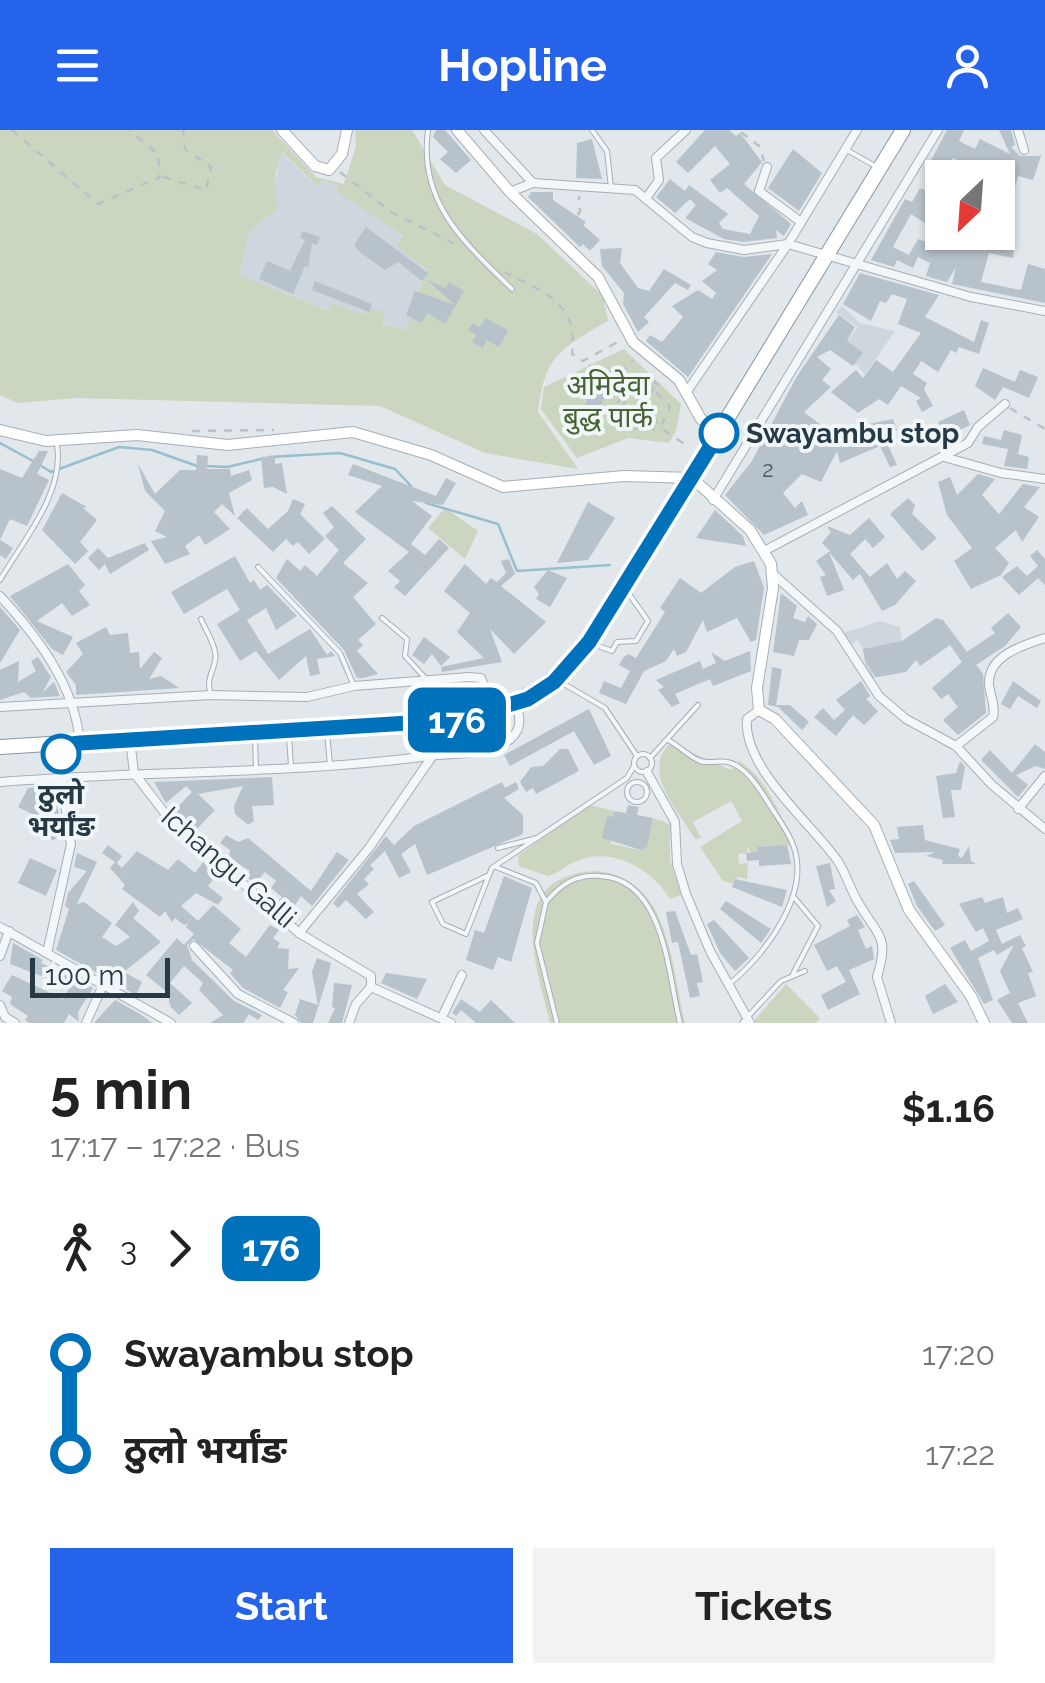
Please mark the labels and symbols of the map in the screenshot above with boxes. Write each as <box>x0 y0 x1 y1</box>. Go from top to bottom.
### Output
north arrow <box>925 160 1015 250</box>
park label: अमिदेवा बुद्ध पार्क <box>563 369 654 435</box>
marker: Swayambu stop <box>700 414 738 452</box>
place label: Swayambu stop <box>746 417 959 450</box>
house number: 2 <box>762 456 774 482</box>
line badge: 176 <box>400 688 514 752</box>
marker: ठुलो भर्यांङ <box>42 735 80 773</box>
place label: ठुलो भर्यांङ <box>28 778 95 843</box>
street label: Ichangu Galli <box>155 800 303 935</box>
scale bar <box>30 953 170 998</box>

